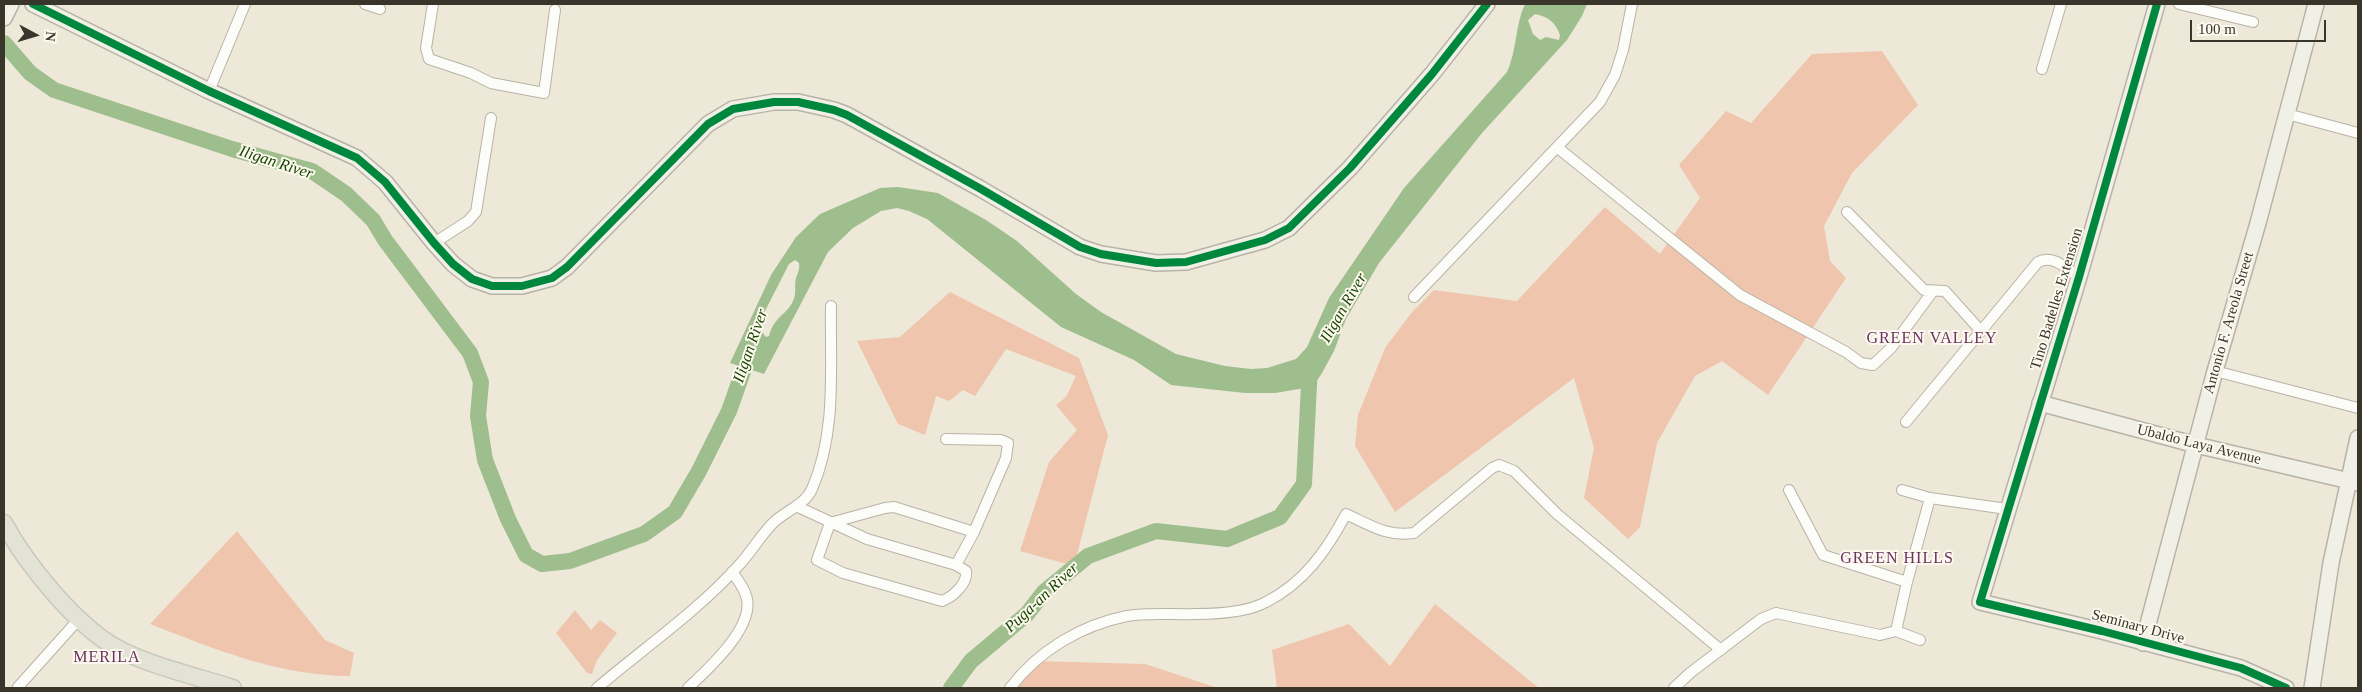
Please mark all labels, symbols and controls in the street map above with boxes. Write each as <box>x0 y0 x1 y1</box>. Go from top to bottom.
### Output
north arrow <box>10 10 60 60</box>
scale bar <box>2192 10 2328 42</box>
text: 100 m <box>2198 21 2236 37</box>
text: N <box>42 31 58 42</box>
water label: Iligan River <box>236 142 316 184</box>
street label: Tino Badelles Extension <box>2027 226 2087 372</box>
street label: Antonio F. Areola Street <box>2200 250 2258 396</box>
water label: Iligan River <box>1316 270 1372 346</box>
water label: Iligan River <box>729 307 773 385</box>
district label: GREEN VALLEY <box>1865 329 1999 349</box>
street label: Ubaldo Laya Avenue <box>2135 421 2263 469</box>
district label: GREEN HILLS <box>1839 549 1955 569</box>
water label: Puga-an River <box>1001 559 1083 637</box>
street label: Seminary Drive <box>2090 606 2186 648</box>
district label: MERILA <box>73 648 141 668</box>

